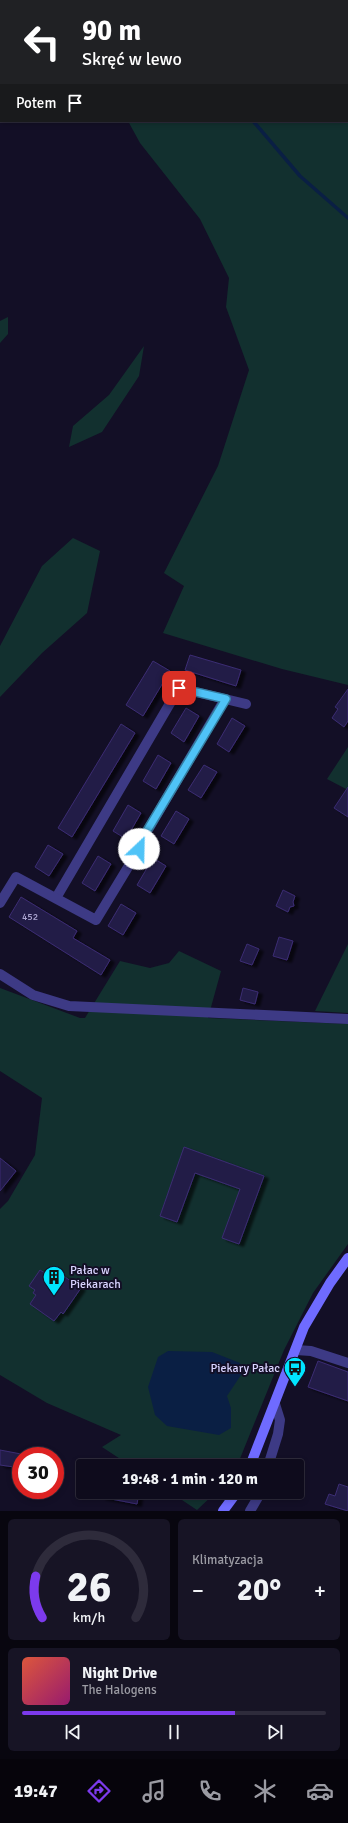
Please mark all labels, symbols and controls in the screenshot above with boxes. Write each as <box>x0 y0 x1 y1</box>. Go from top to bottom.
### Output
text: 90 m <box>82 14 141 48</box>
icon: left <box>16 16 68 68</box>
text: Skręć w lewo <box>82 48 182 70</box>
icon: arrive <box>64 92 86 114</box>
text: Potem <box>16 94 56 112</box>
pin <box>162 671 196 705</box>
icon: arrive <box>168 677 190 699</box>
position arrow <box>118 828 160 870</box>
house number: 452 <box>22 911 38 923</box>
place label: Pałac w Piekarach <box>70 1263 121 1292</box>
building icon: Pałac w Piekarach <box>41 1264 67 1297</box>
bus stop icon: Piekary Pałac <box>282 1355 308 1388</box>
place label: Piekary Pałac <box>211 1361 280 1376</box>
speed limit sign: 30 <box>12 1447 64 1499</box>
text: 19:48 · 1 min · 120 m <box>122 1470 258 1488</box>
text: Klimatyzacja <box>192 1552 263 1568</box>
text: 26 <box>67 1561 111 1612</box>
text: 20° <box>237 1572 281 1609</box>
text: − <box>192 1577 204 1604</box>
text: + <box>314 1577 326 1604</box>
text: km/h <box>73 1608 105 1625</box>
text: Night Drive <box>82 1664 157 1682</box>
text: The Halogens <box>82 1682 157 1698</box>
icon: previous <box>62 1721 84 1743</box>
icon: pause <box>163 1721 185 1743</box>
icon: next <box>264 1721 286 1743</box>
icon: directions <box>85 1777 113 1805</box>
icon: music <box>140 1777 168 1805</box>
icon: phone <box>196 1777 224 1805</box>
icon: climate <box>251 1777 279 1805</box>
icon: car <box>306 1777 334 1805</box>
text: 19:47 <box>14 1780 58 1802</box>

